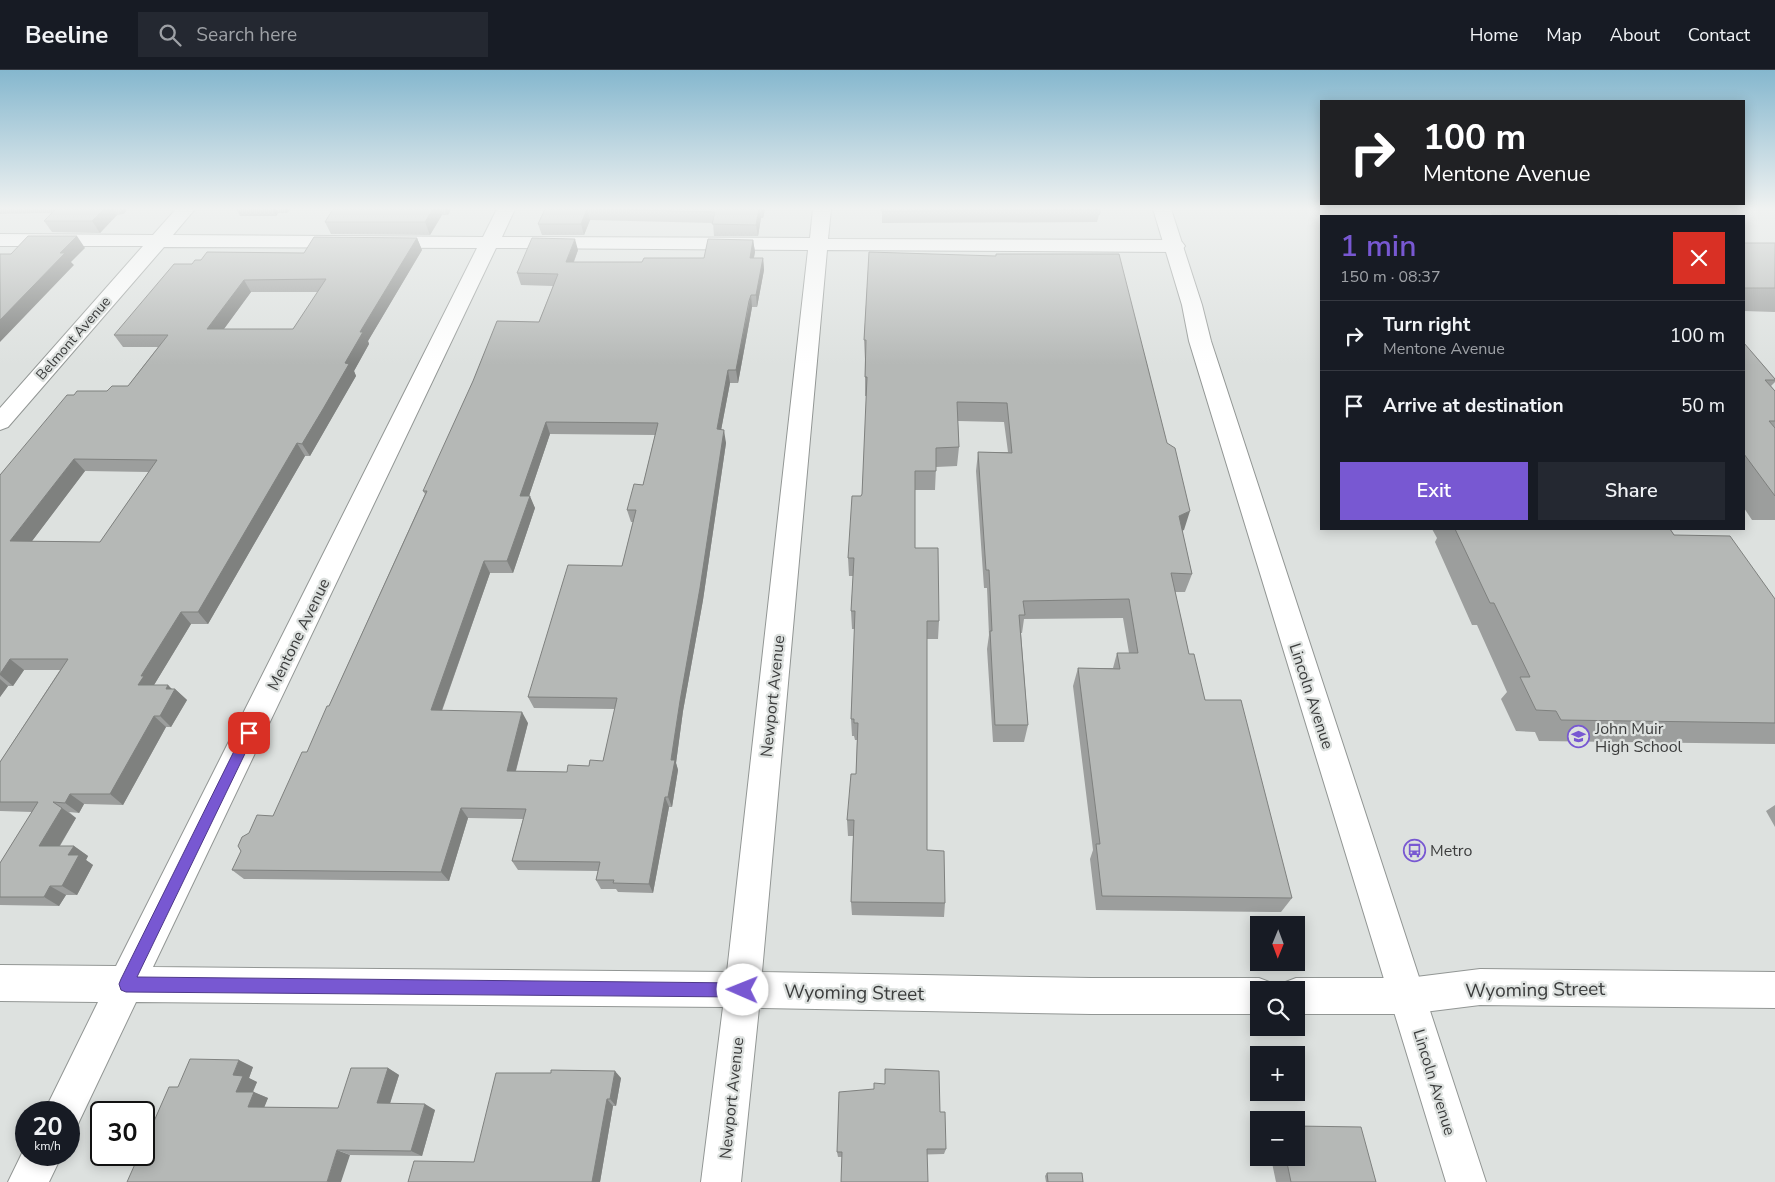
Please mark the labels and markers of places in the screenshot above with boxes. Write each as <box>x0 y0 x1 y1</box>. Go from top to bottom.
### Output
pin <box>228 712 270 754</box>
place label: John Muir High School <box>1594 718 1683 758</box>
school or university icon: John Muir High School <box>1567 725 1591 749</box>
bus stop icon: Metro <box>1402 838 1426 862</box>
place label: Metro <box>1430 840 1472 862</box>

